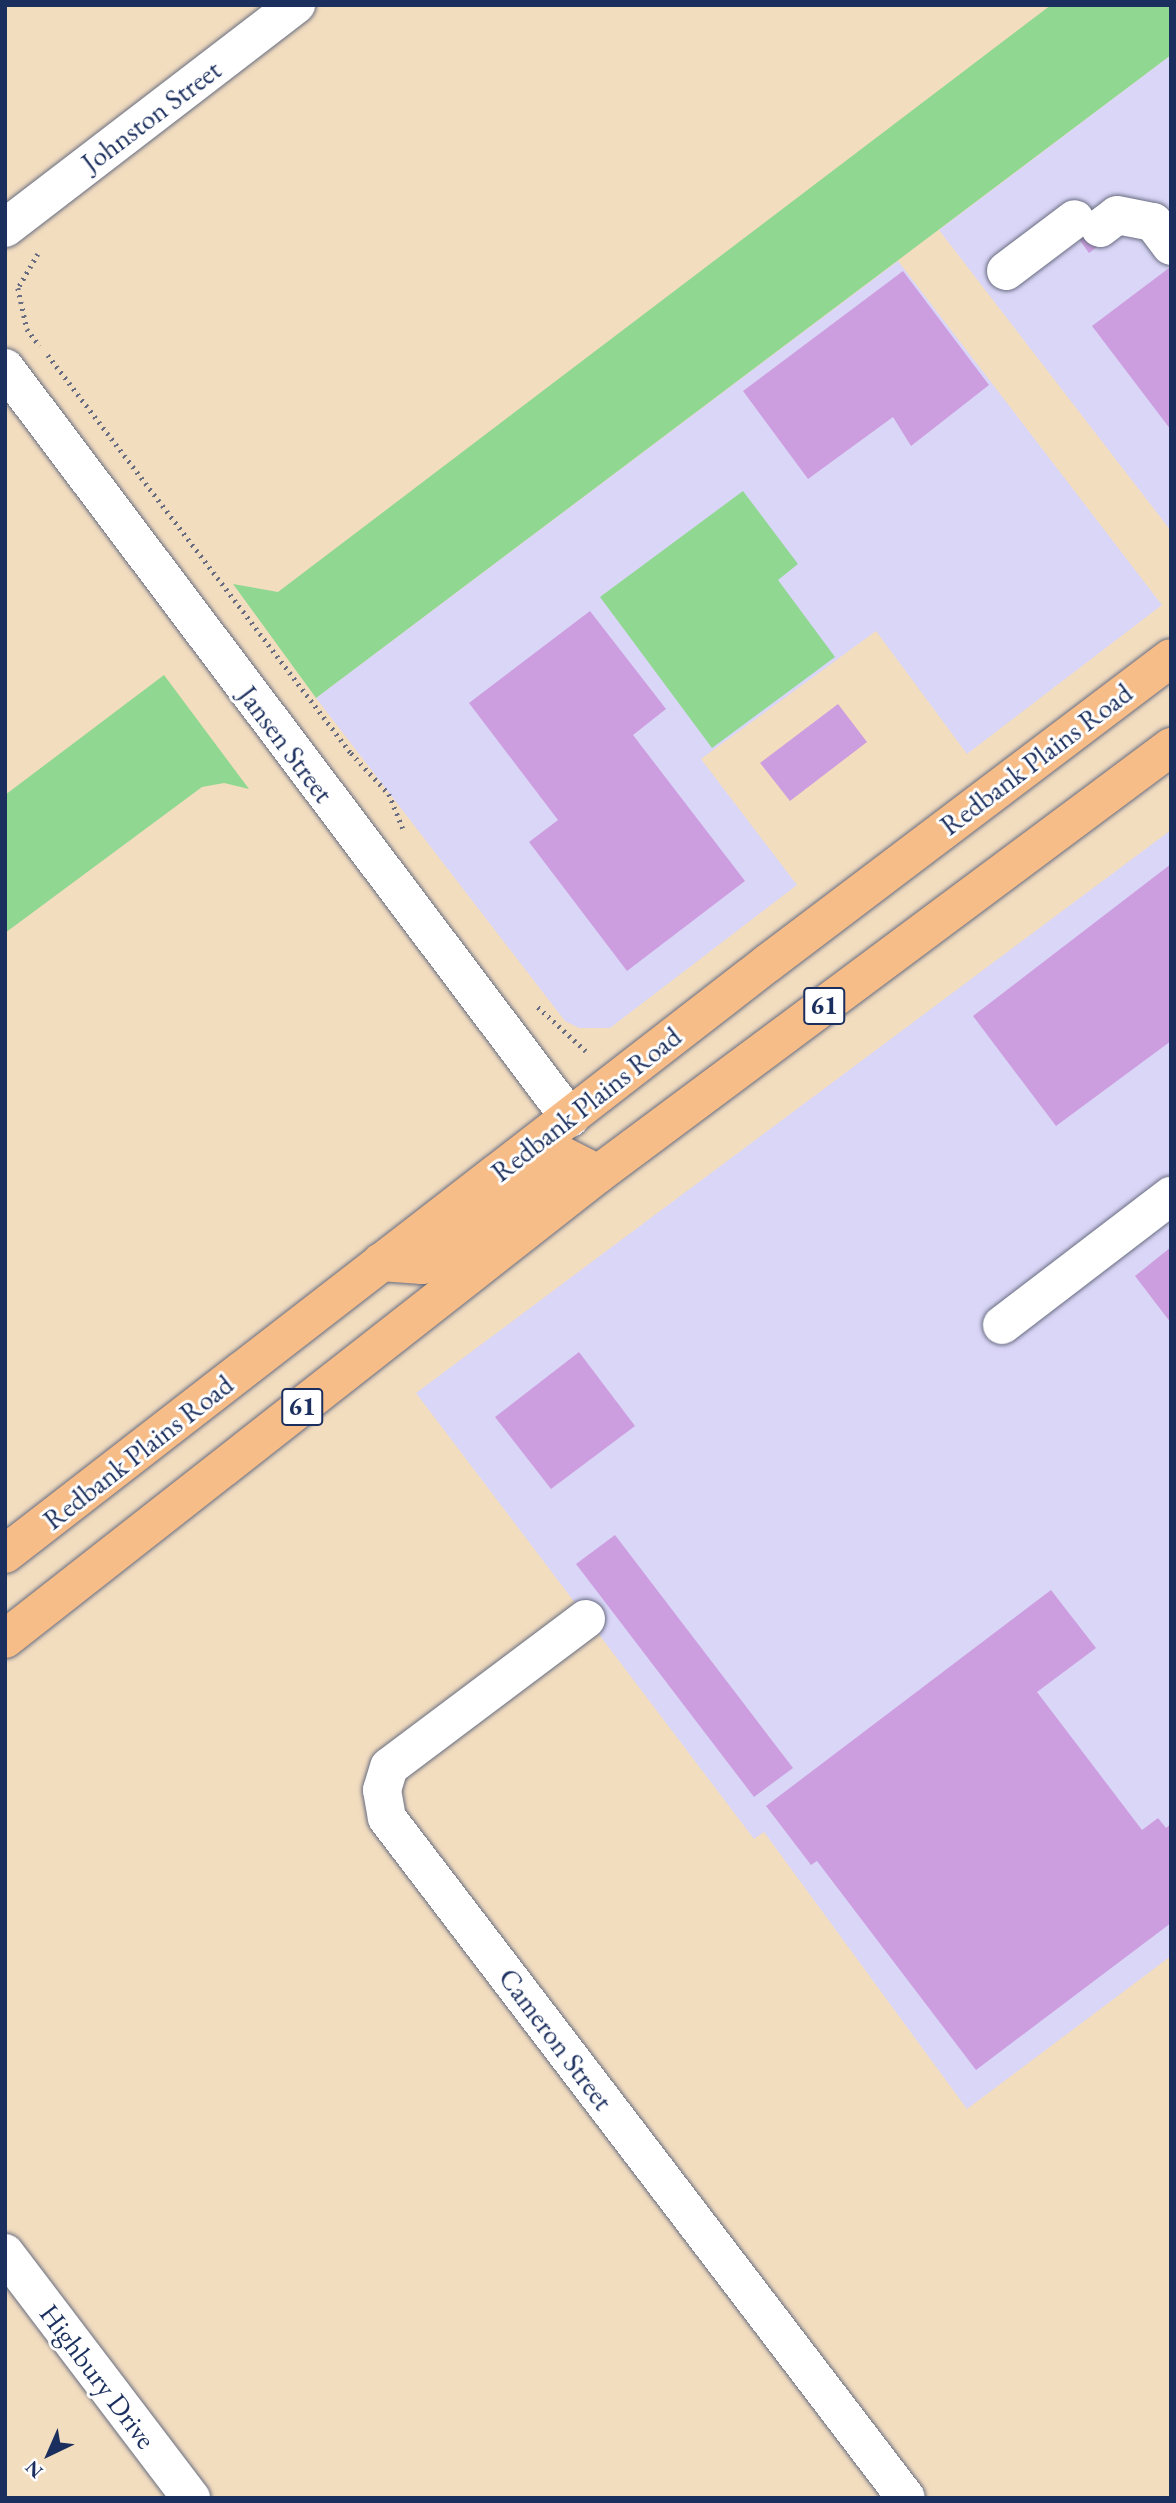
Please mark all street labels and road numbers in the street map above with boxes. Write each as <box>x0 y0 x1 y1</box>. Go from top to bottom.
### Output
street label: Johnston Street <box>75 53 227 179</box>
street label: Redbank Plains Road <box>933 676 1139 842</box>
street label: Jansen Street <box>231 679 341 809</box>
road number: 61 <box>803 984 845 1028</box>
street label: Redbank Plains Road <box>484 1019 688 1189</box>
street label: Redbank Plains Road <box>36 1367 240 1537</box>
road number: 61 <box>281 1384 323 1430</box>
street label: Cameron Street <box>492 1961 620 2117</box>
street label: Highbury Drive <box>33 2297 163 2455</box>

